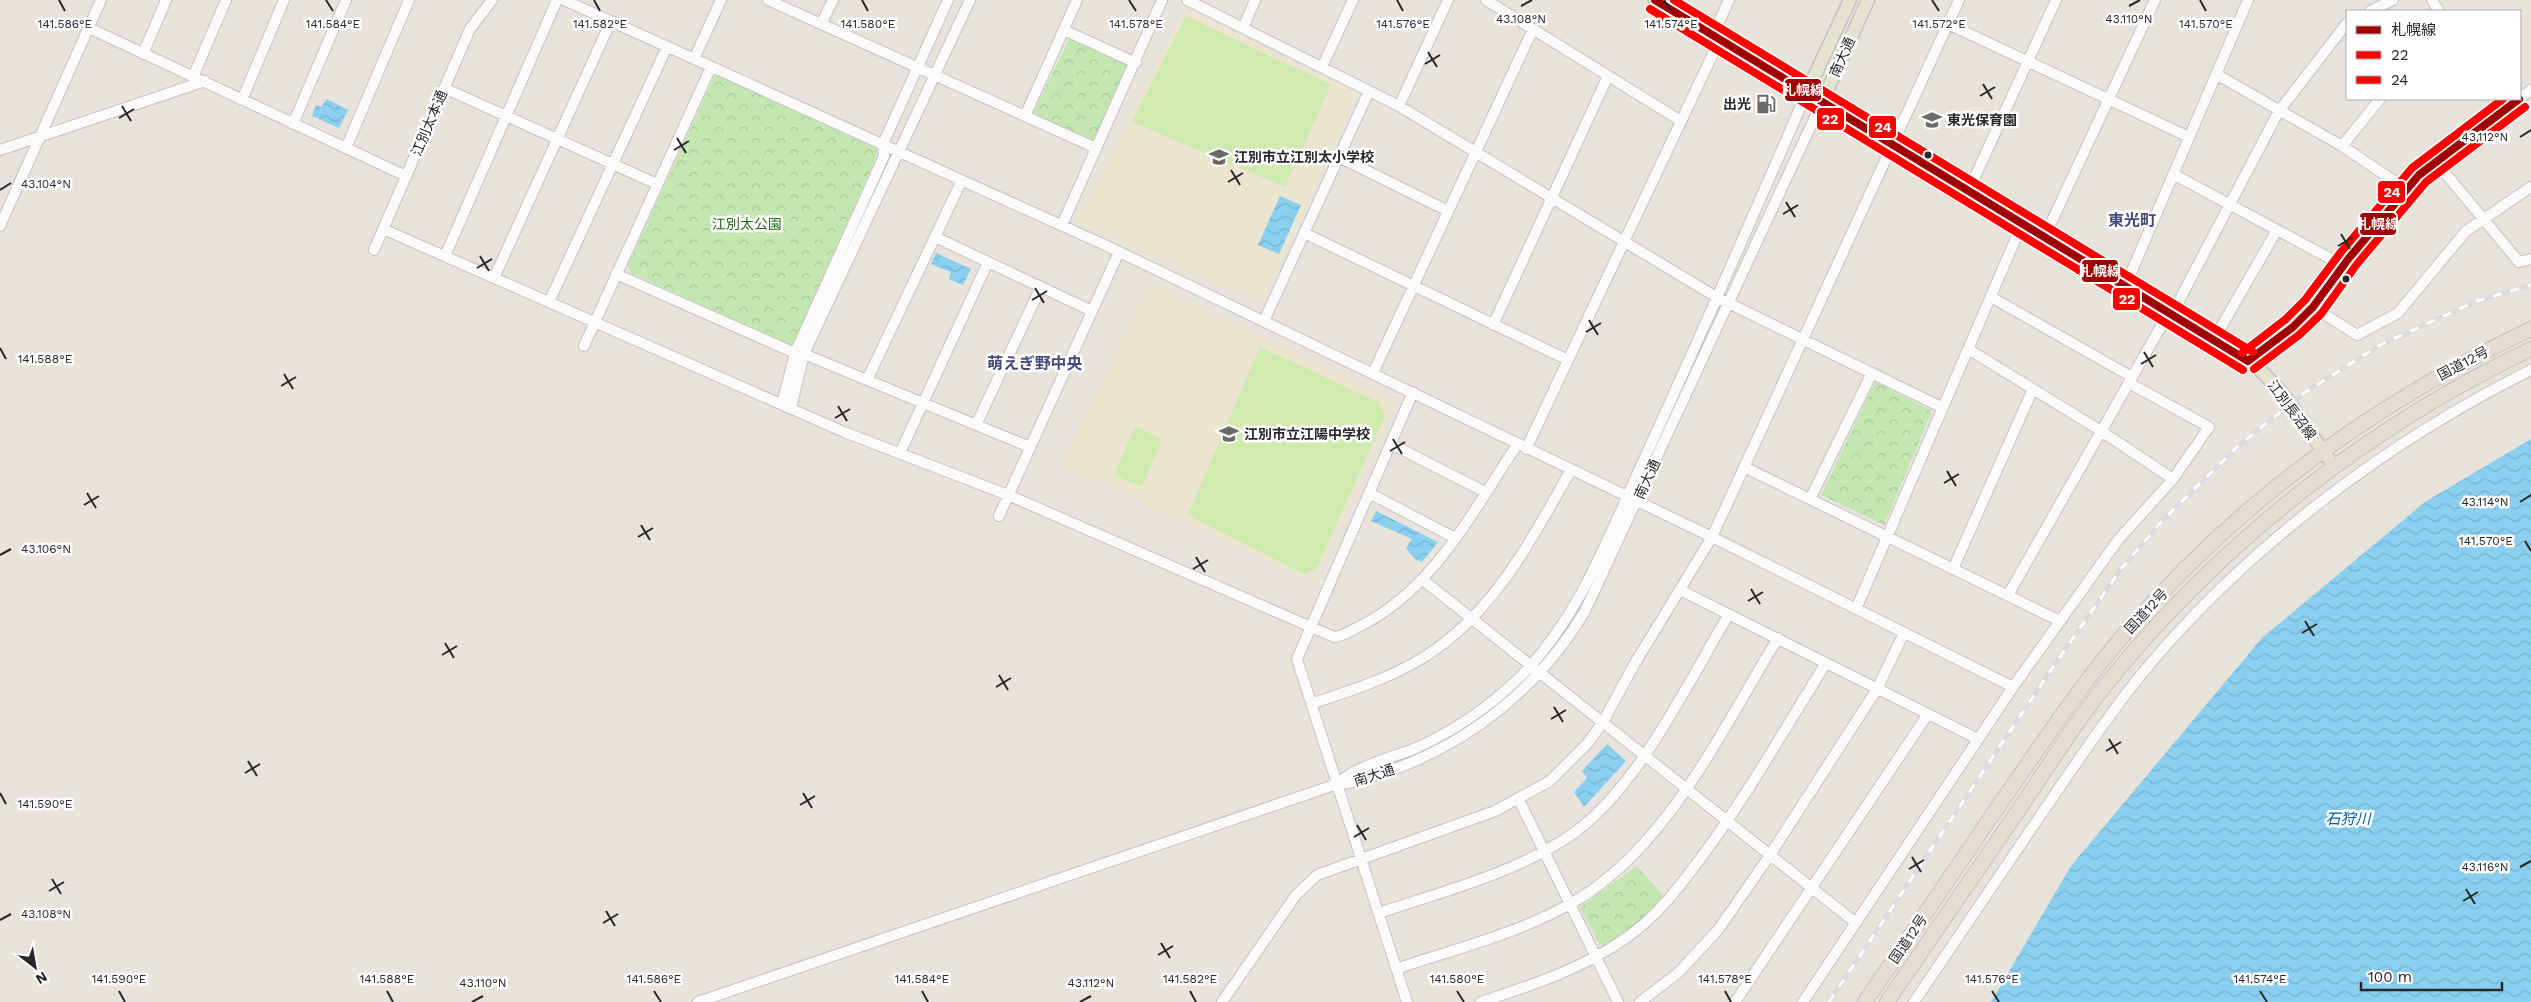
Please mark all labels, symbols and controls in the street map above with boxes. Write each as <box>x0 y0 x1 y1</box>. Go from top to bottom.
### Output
legend <box>2346 10 2521 100</box>
text: 43.108°N <box>1496 12 1546 26</box>
text: 43.110°N <box>2105 12 2153 26</box>
text: 141.586°E <box>38 17 93 31</box>
text: 141.584°E <box>306 17 361 31</box>
text: 141.582°E <box>573 17 627 31</box>
text: 141.580°E <box>841 17 896 31</box>
text: 141.578°E <box>1109 17 1163 31</box>
text: 141.576°E <box>1376 17 1430 31</box>
text: 141.574°E <box>1644 17 1698 31</box>
text: 141.572°E <box>1912 17 1966 31</box>
text: 141.570°E <box>2179 17 2233 31</box>
text: 札幌線 <box>2391 21 2436 39</box>
street label: 南大通 <box>1826 35 1858 79</box>
text: 22 <box>2391 46 2409 64</box>
text: 24 <box>2391 71 2408 89</box>
line badge: 札幌線 <box>1784 78 1822 102</box>
text: 札幌線 <box>1782 82 1824 98</box>
street label: 江別太本通 <box>408 88 450 158</box>
fuel station icon: 出光 <box>1755 93 1777 115</box>
place label: 出光 <box>1723 96 1751 112</box>
line badge: 22 <box>1816 107 1845 131</box>
school or university icon: 東光保育園 <box>1921 109 1943 131</box>
text: 22 <box>1822 111 1838 127</box>
place label: 東光保育園 <box>1947 112 2017 128</box>
line badge: 24 <box>1868 115 1897 139</box>
text: 24 <box>1874 119 1892 135</box>
text: 43.112°N <box>2462 130 2508 144</box>
school or university icon: 江別市立江別太小学校 <box>1208 146 1230 168</box>
place label: 江別市立江別太小学校 <box>1234 149 1374 165</box>
unlabelled marker <box>1923 150 1933 160</box>
text: 43.104°N <box>21 177 71 191</box>
line badge: 24 <box>2377 180 2406 204</box>
text: 24 <box>2383 184 2401 200</box>
district label: 東光町 <box>2108 211 2156 230</box>
line badge: 札幌線 <box>2359 212 2397 236</box>
park label: 江別太公園 <box>712 216 782 232</box>
text: 札幌線 <box>2357 216 2399 232</box>
line badge: 札幌線 <box>2081 259 2119 283</box>
text: 札幌線 <box>2079 263 2121 279</box>
unlabelled marker <box>2341 274 2351 284</box>
line badge: 22 <box>2112 287 2141 311</box>
text: 22 <box>2119 291 2135 307</box>
street label: 国道12号 <box>2435 343 2491 383</box>
text: 141.588°E <box>18 352 73 366</box>
district label: 萌えぎ野中央 <box>987 354 1083 373</box>
street label: 江別長沼線 <box>2265 377 2319 443</box>
school or university icon: 江別市立江陽中学校 <box>1218 423 1240 445</box>
place label: 江別市立江陽中学校 <box>1244 426 1370 442</box>
street label: 南大通 <box>1631 457 1663 501</box>
text: 43.114°N <box>2461 495 2509 509</box>
text: 141.570°E <box>2459 534 2513 548</box>
text: 43.106°N <box>21 542 71 556</box>
street label: 国道12号 <box>2121 585 2171 637</box>
street label: 南大通 <box>1352 761 1396 789</box>
text: 141.590°E <box>18 797 73 811</box>
water label: 石狩川 <box>2325 810 2372 828</box>
text: 43.116°N <box>2461 860 2509 874</box>
text: 43.108°N <box>21 907 71 921</box>
street label: 国道12号 <box>1886 911 1930 967</box>
north arrow <box>10 942 60 992</box>
scale bar <box>2361 960 2502 992</box>
text: 100 m <box>2368 968 2412 986</box>
text: N <box>33 969 50 988</box>
text: 141.590°E <box>92 972 147 986</box>
text: 141.588°E <box>360 972 415 986</box>
text: 141.586°E <box>627 972 682 986</box>
text: 141.584°E <box>895 972 950 986</box>
text: 141.582°E <box>1163 972 1217 986</box>
text: 141.580°E <box>1430 972 1485 986</box>
text: 141.578°E <box>1698 972 1752 986</box>
text: 141.576°E <box>1965 972 2019 986</box>
text: 141.574°E <box>2233 972 2287 986</box>
text: 43.110°N <box>459 976 507 990</box>
text: 43.112°N <box>1068 976 1114 990</box>

